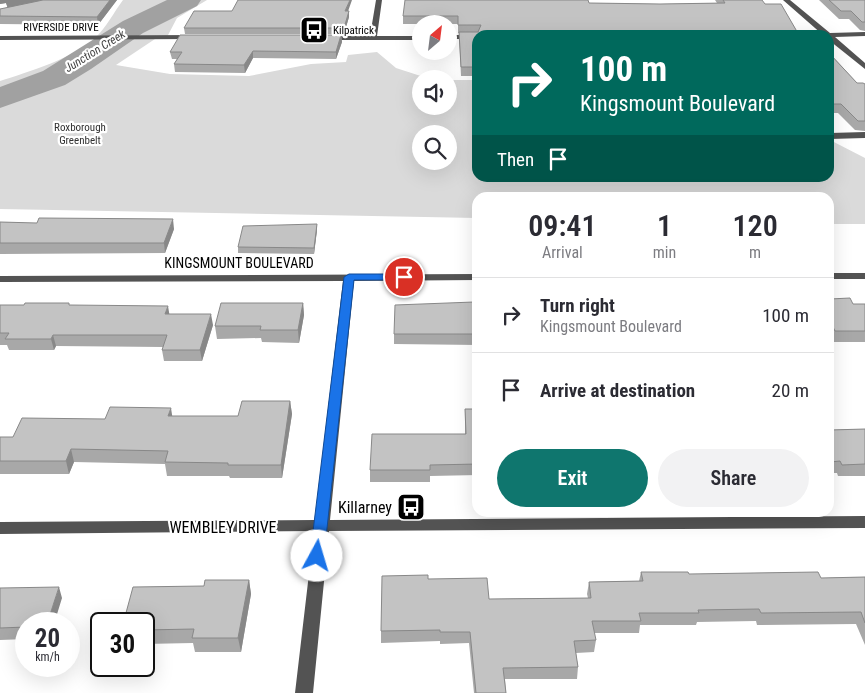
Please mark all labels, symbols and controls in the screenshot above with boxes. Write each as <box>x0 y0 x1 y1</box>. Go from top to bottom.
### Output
bus stop icon: Kilpatrick <box>299 15 329 45</box>
north arrow <box>412 15 458 60</box>
map controls <box>412 15 457 170</box>
street label: RIVERSIDE DRIVE <box>23 21 99 34</box>
place label: Kilpatrick <box>333 24 374 37</box>
water label: Junction Creek <box>62 26 129 75</box>
text: 100 m <box>580 49 667 90</box>
icon: right <box>497 50 562 115</box>
button: sound <box>412 70 457 115</box>
text: Kingsmount Boulevard <box>580 91 775 116</box>
park label: Roxborough Greenbelt <box>54 121 106 147</box>
button: search <box>412 125 457 170</box>
icon: arrive <box>544 145 572 173</box>
text: Then <box>497 148 534 171</box>
text: 09:41 <box>528 208 597 243</box>
text: 1 <box>657 208 672 243</box>
text: 120 <box>732 208 778 243</box>
text: Arrival <box>542 243 583 262</box>
text: min <box>653 243 676 262</box>
text: m <box>749 243 761 262</box>
street label: KINGSMOUNT BOULEVARD <box>164 255 314 271</box>
pin <box>383 256 425 298</box>
icon: arrive <box>390 263 418 291</box>
text: Turn right <box>540 294 615 317</box>
icon: right <box>497 301 525 329</box>
text: 100 m <box>762 304 809 327</box>
text: Kingsmount Boulevard <box>540 317 682 336</box>
icon: arrive <box>497 376 525 404</box>
text: Arrive at destination <box>540 379 695 402</box>
text: 20 m <box>772 379 809 402</box>
button: Exit <box>497 449 648 507</box>
button: Share <box>658 449 809 507</box>
bus stop icon: Killarney <box>396 492 426 522</box>
place label: Killarney <box>338 498 392 517</box>
street label: WEMBLEY DRIVE <box>169 518 277 537</box>
position arrow <box>290 529 342 581</box>
speed limit sign: 30 <box>90 612 155 677</box>
text: 20 <box>35 624 60 653</box>
text: km/h <box>35 650 60 664</box>

